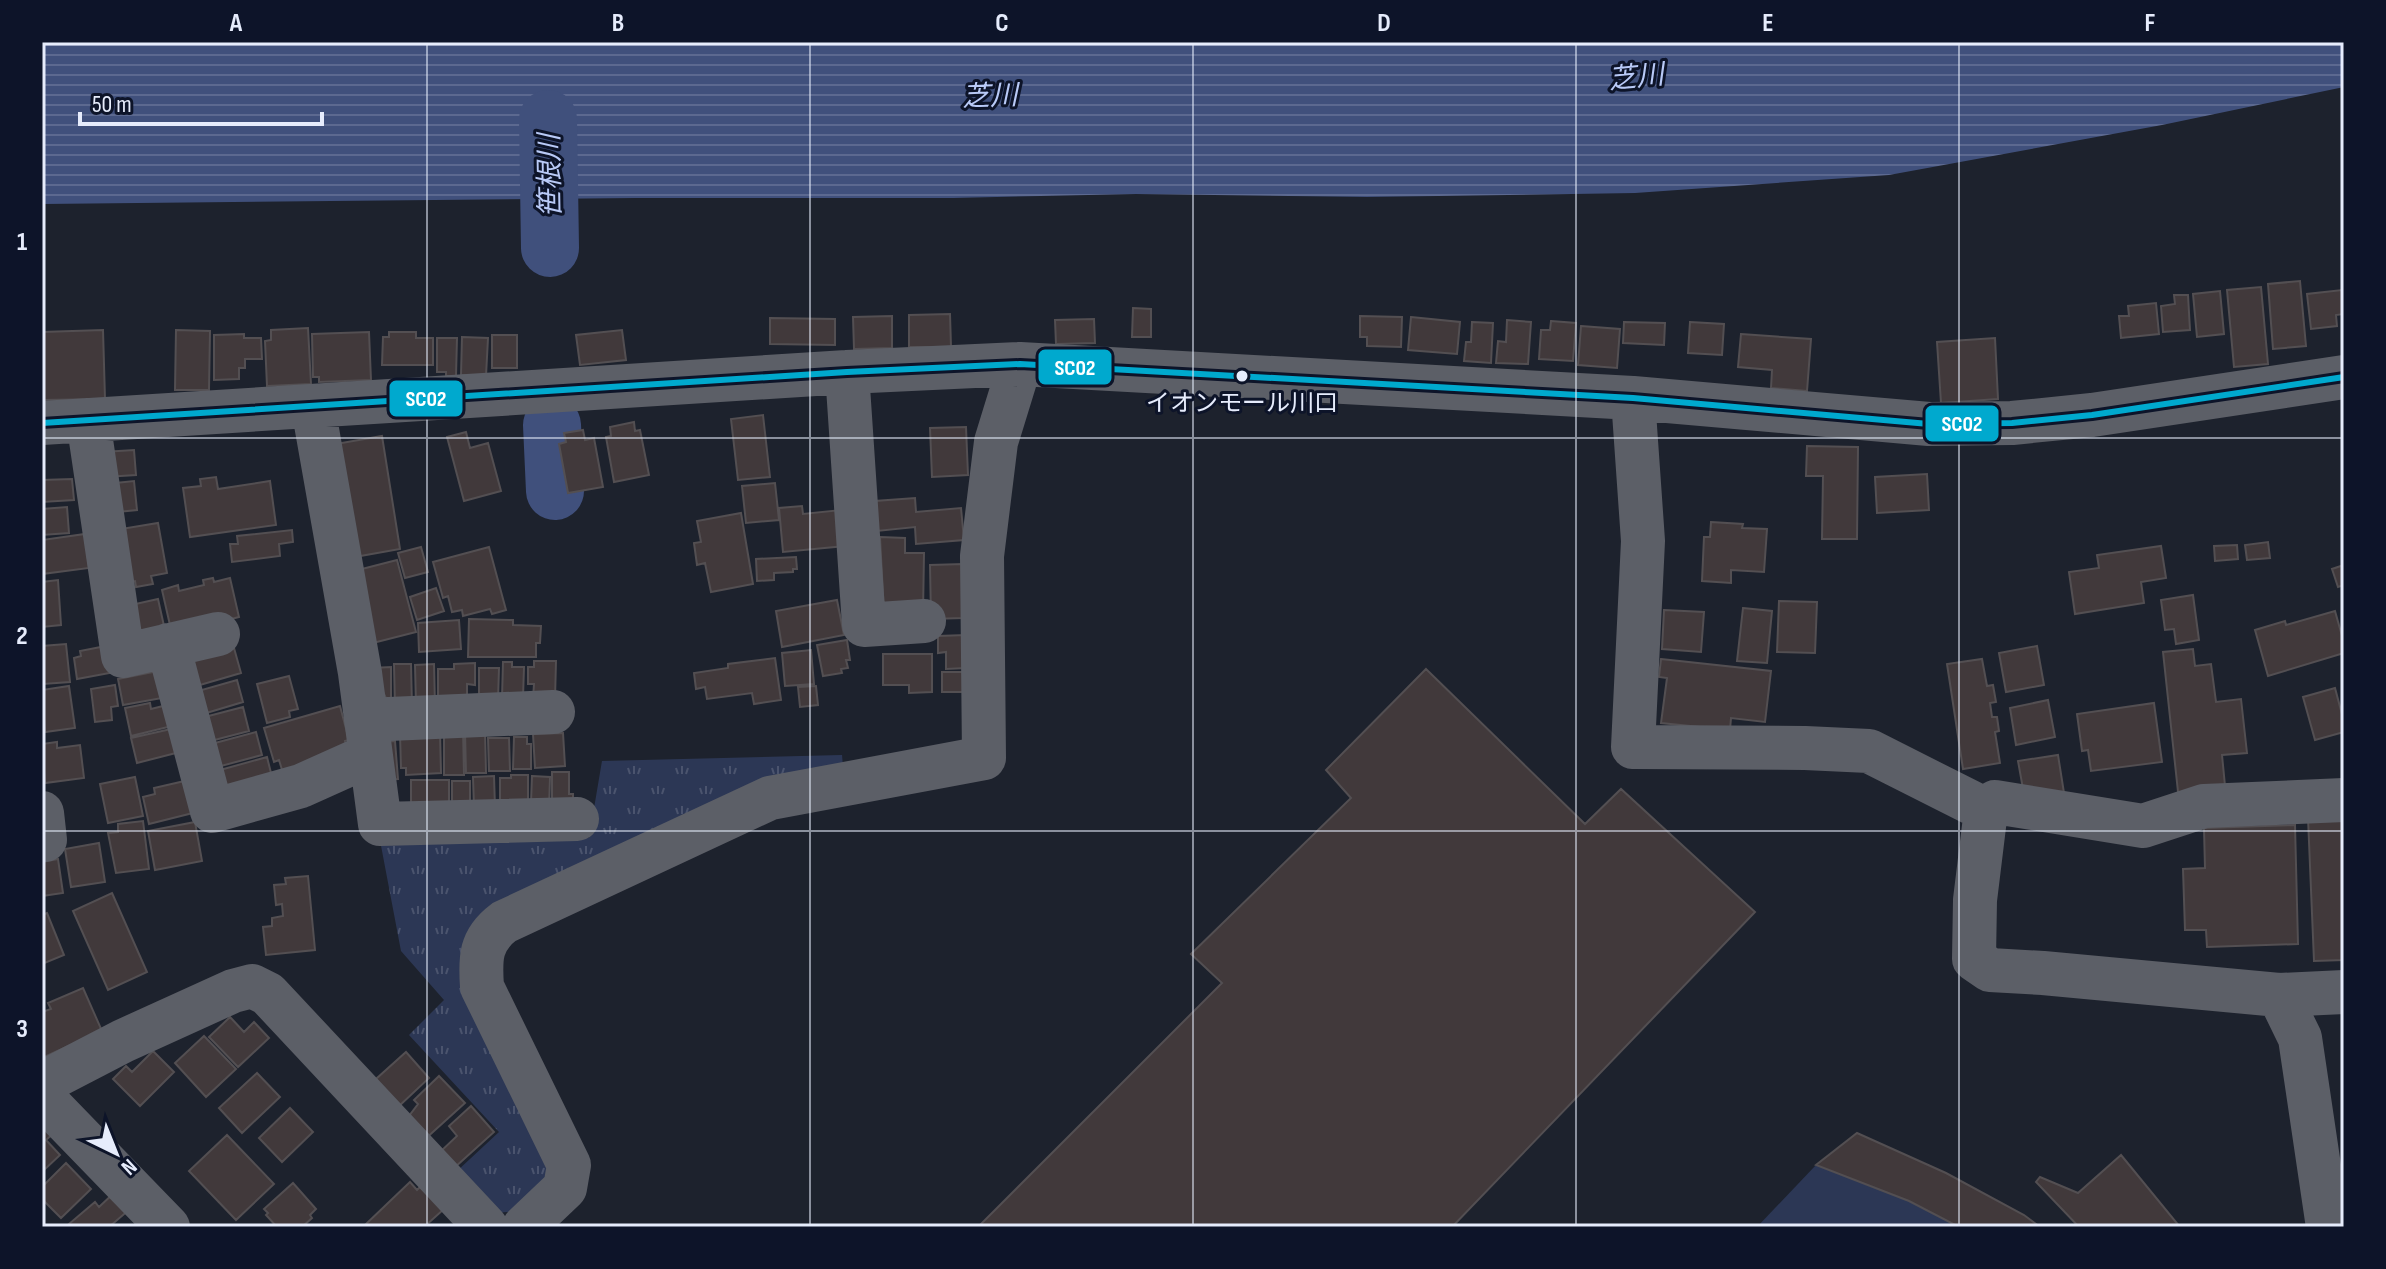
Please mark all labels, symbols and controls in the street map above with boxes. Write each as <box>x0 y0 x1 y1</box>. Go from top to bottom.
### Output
text: A <box>229 8 243 39</box>
text: B <box>612 8 624 39</box>
text: C <box>995 8 1009 39</box>
text: D <box>1377 8 1391 39</box>
text: E <box>1762 8 1774 39</box>
text: F <box>2145 8 2156 39</box>
water label: 芝川 <box>1607 58 1669 97</box>
scale bar <box>80 76 322 126</box>
water label: 芝川 <box>961 79 1022 114</box>
text: 50 m <box>92 90 132 119</box>
water label: 笹根川 <box>533 131 568 218</box>
text: 1 <box>17 227 27 258</box>
line badge: SC02 <box>1037 348 1113 386</box>
text: SC02 <box>1054 355 1096 382</box>
marker: イオンモール川口 <box>1234 368 1250 384</box>
line badge: SC02 <box>388 379 464 418</box>
text: SC02 <box>405 386 447 413</box>
place label: イオンモール川口 <box>1146 389 1338 418</box>
line badge: SC02 <box>1924 404 2000 443</box>
text: SC02 <box>1941 411 1983 438</box>
text: 2 <box>16 621 28 652</box>
text: 3 <box>16 1014 28 1045</box>
north arrow <box>76 1113 156 1193</box>
text: N <box>115 1153 142 1180</box>

